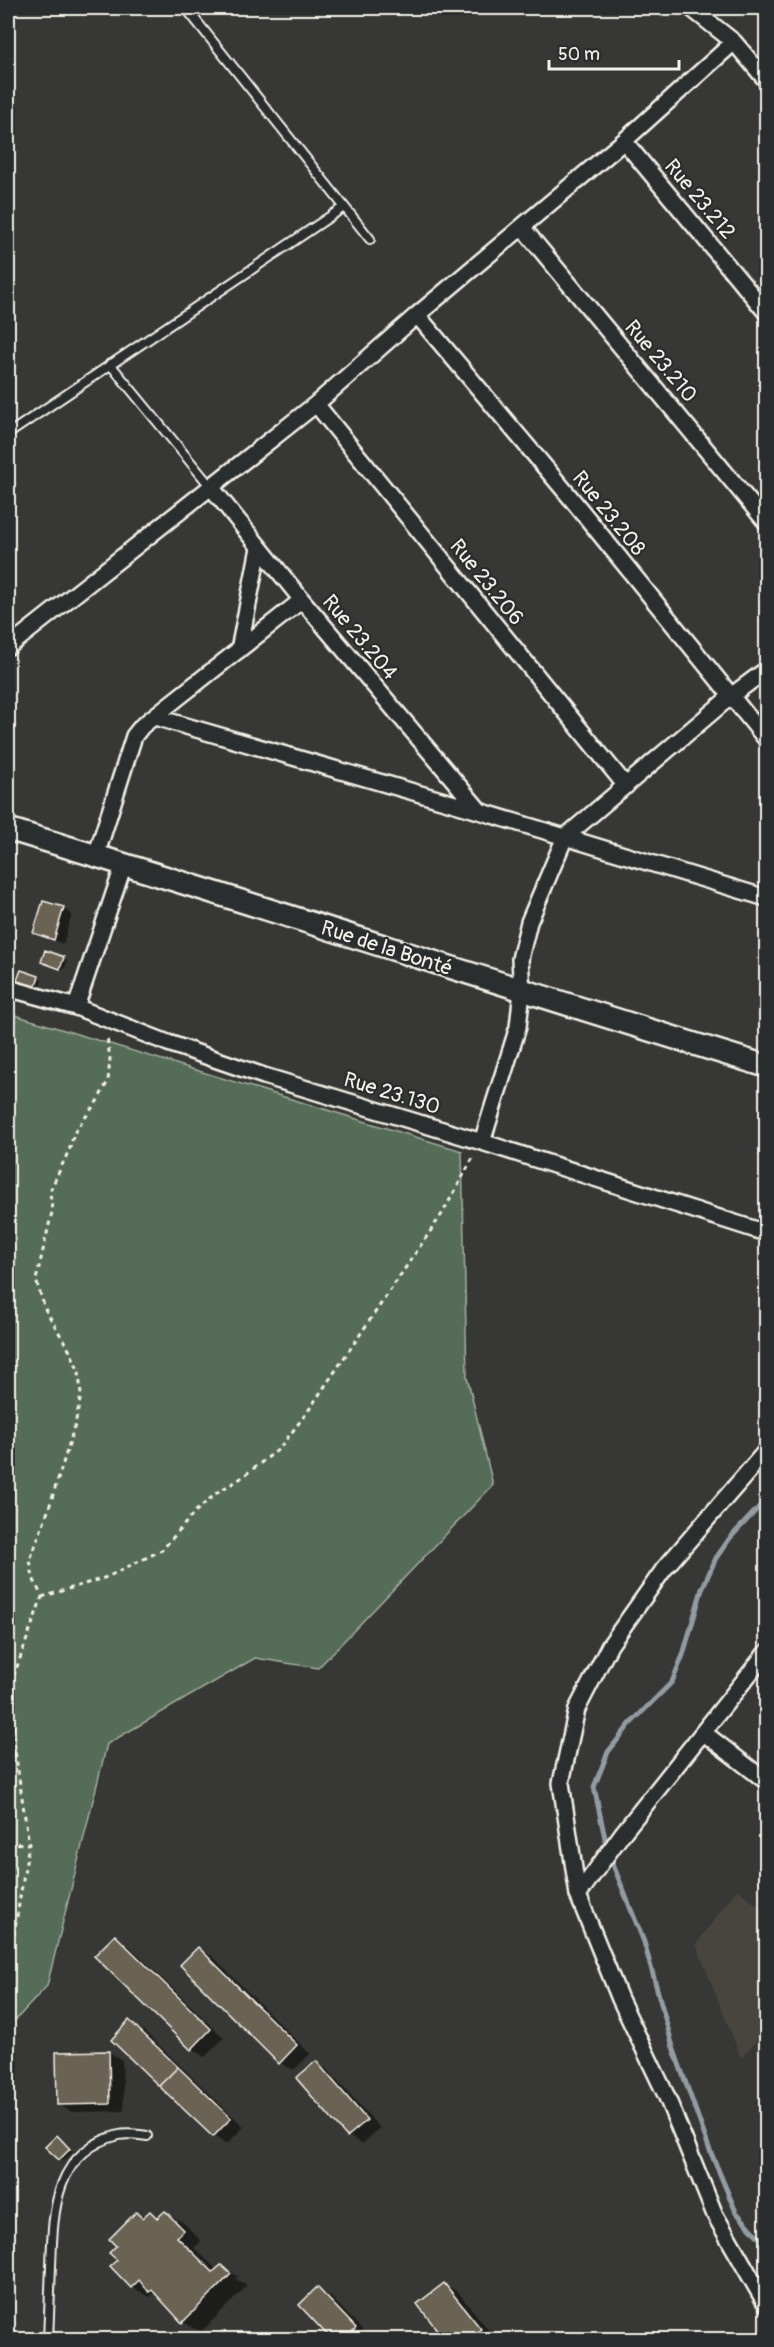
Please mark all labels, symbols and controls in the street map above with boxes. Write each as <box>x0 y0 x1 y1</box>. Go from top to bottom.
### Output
scale bar <box>549 33 680 71</box>
text: 50 m <box>558 43 600 66</box>
street label: Rue 23.212 <box>658 154 741 245</box>
street label: Rue 23.210 <box>618 315 703 408</box>
street label: Rue 23.208 <box>566 465 651 561</box>
street label: Rue 23.206 <box>444 534 530 631</box>
street label: Rue 23.204 <box>316 589 403 686</box>
street label: Rue de la Bonté <box>318 915 456 982</box>
street label: Rue 23.130 <box>340 1066 443 1121</box>

